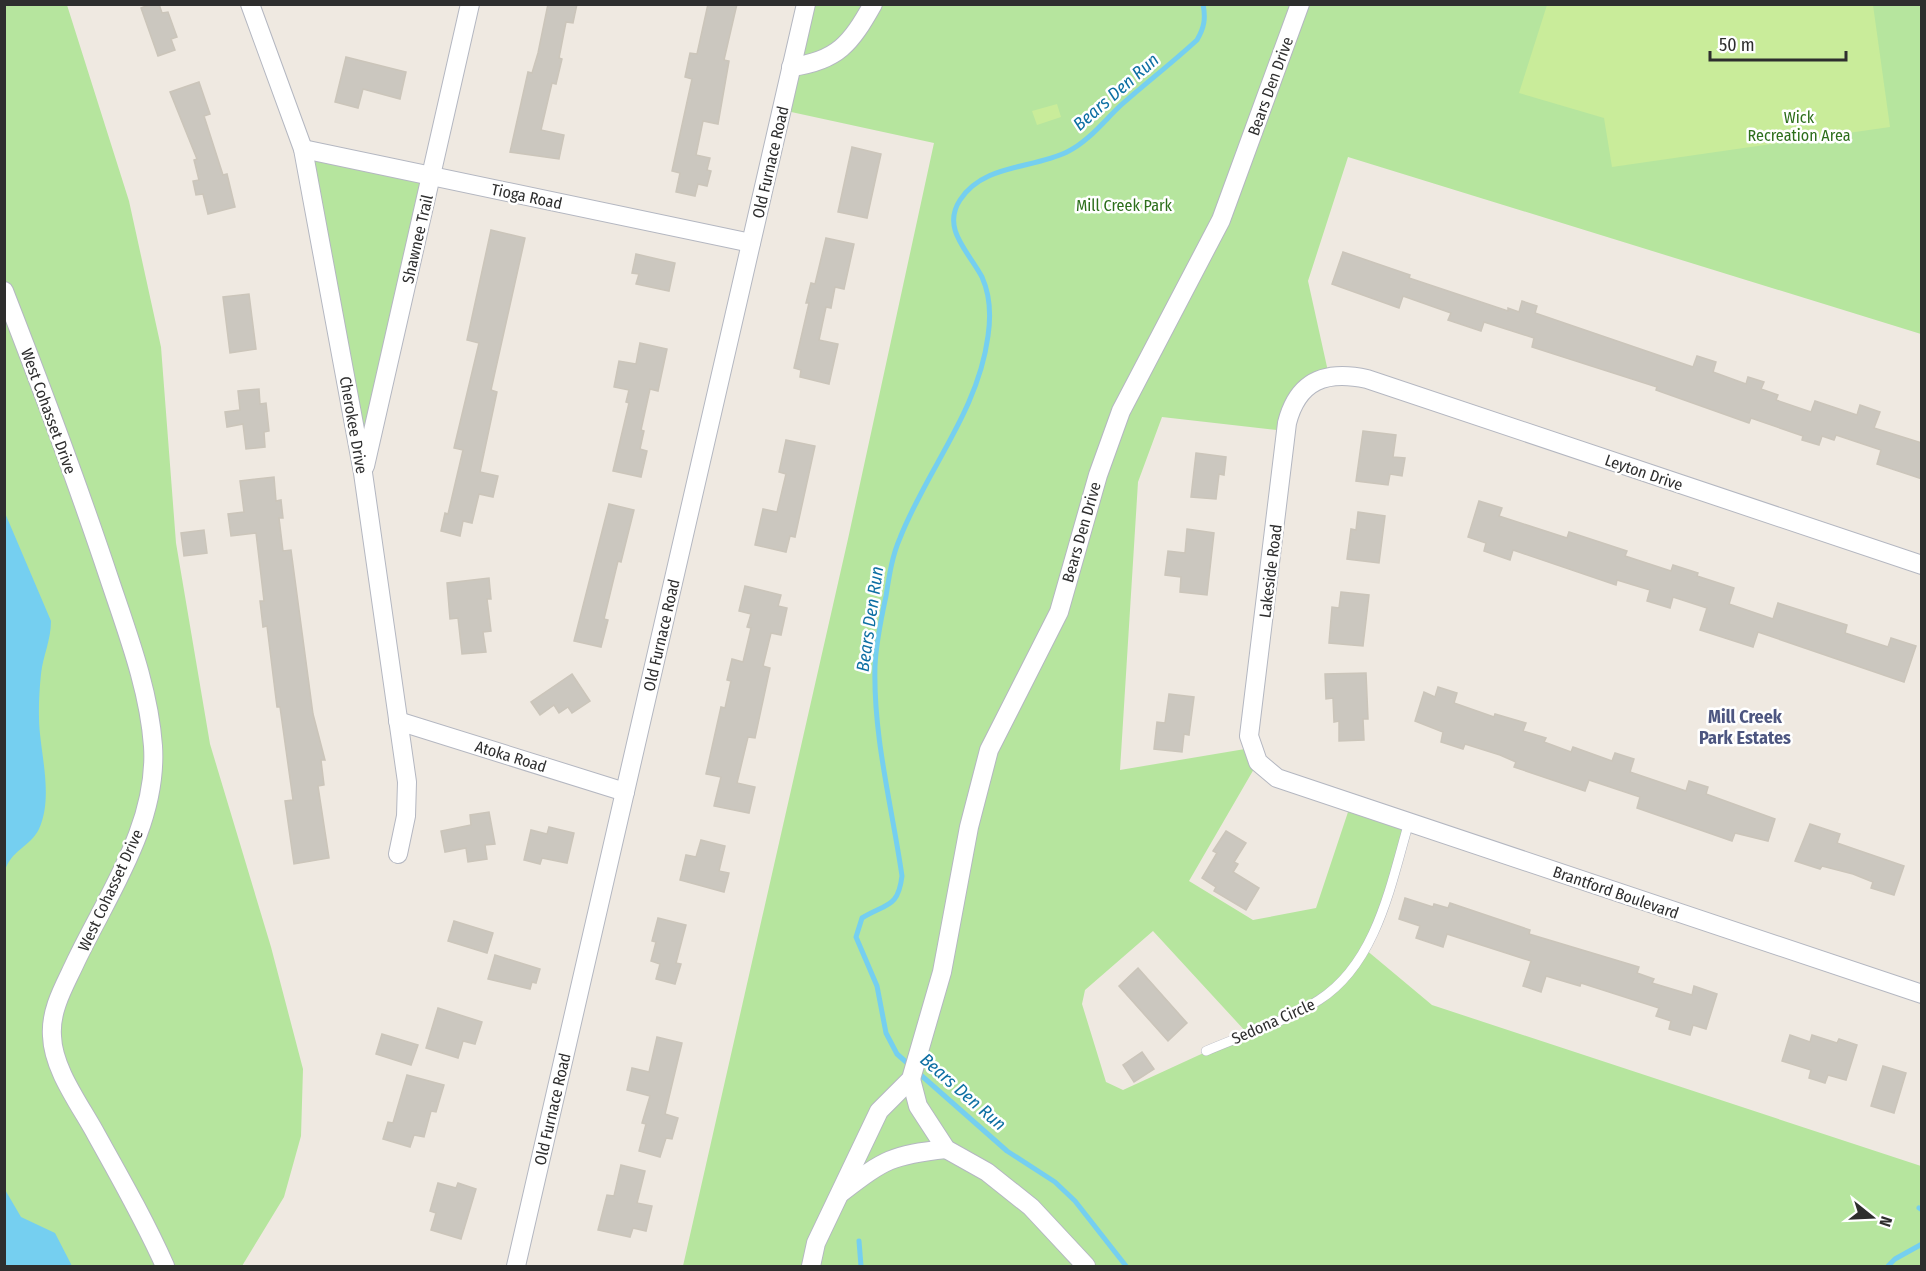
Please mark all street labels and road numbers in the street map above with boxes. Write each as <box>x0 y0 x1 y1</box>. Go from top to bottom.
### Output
street label: Bears Den Drive <box>1244 34 1297 138</box>
street label: Old Furnace Road <box>748 104 793 220</box>
street label: Tioga Road <box>490 180 564 213</box>
street label: Shawnee Trail <box>398 193 437 285</box>
street label: West Cohasset Drive <box>17 346 80 477</box>
street label: Cherokee Drive <box>336 375 371 475</box>
street label: Leyton Drive <box>1602 450 1685 495</box>
street label: Bears Den Drive <box>1058 480 1105 585</box>
street label: Lakeside Road <box>1255 523 1286 619</box>
street label: Old Furnace Road <box>639 577 684 693</box>
street label: Atoka Road <box>473 737 549 776</box>
street label: West Cohasset Drive <box>74 826 147 954</box>
street label: Brantford Boulevard <box>1550 862 1681 923</box>
street label: Sedona Circle <box>1229 995 1318 1048</box>
street label: Old Furnace Road <box>530 1051 575 1167</box>

